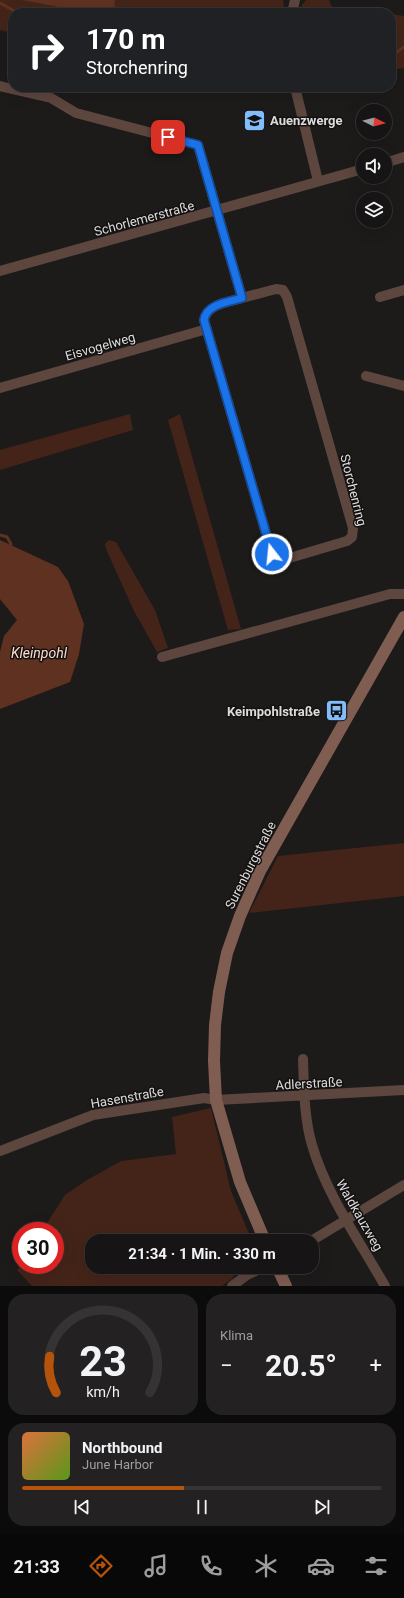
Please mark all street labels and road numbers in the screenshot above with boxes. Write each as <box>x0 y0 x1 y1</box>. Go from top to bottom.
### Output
street label: Schorlemerstraße <box>92 198 196 239</box>
street label: Eisvogelweg <box>63 329 137 364</box>
street label: Storchenring <box>337 453 370 528</box>
street label: Surenburgstraße <box>222 819 279 911</box>
street label: Adlerstraße <box>275 1074 343 1093</box>
street label: Hasenstraße <box>89 1084 165 1111</box>
street label: Waldkauzweg <box>333 1177 386 1254</box>

